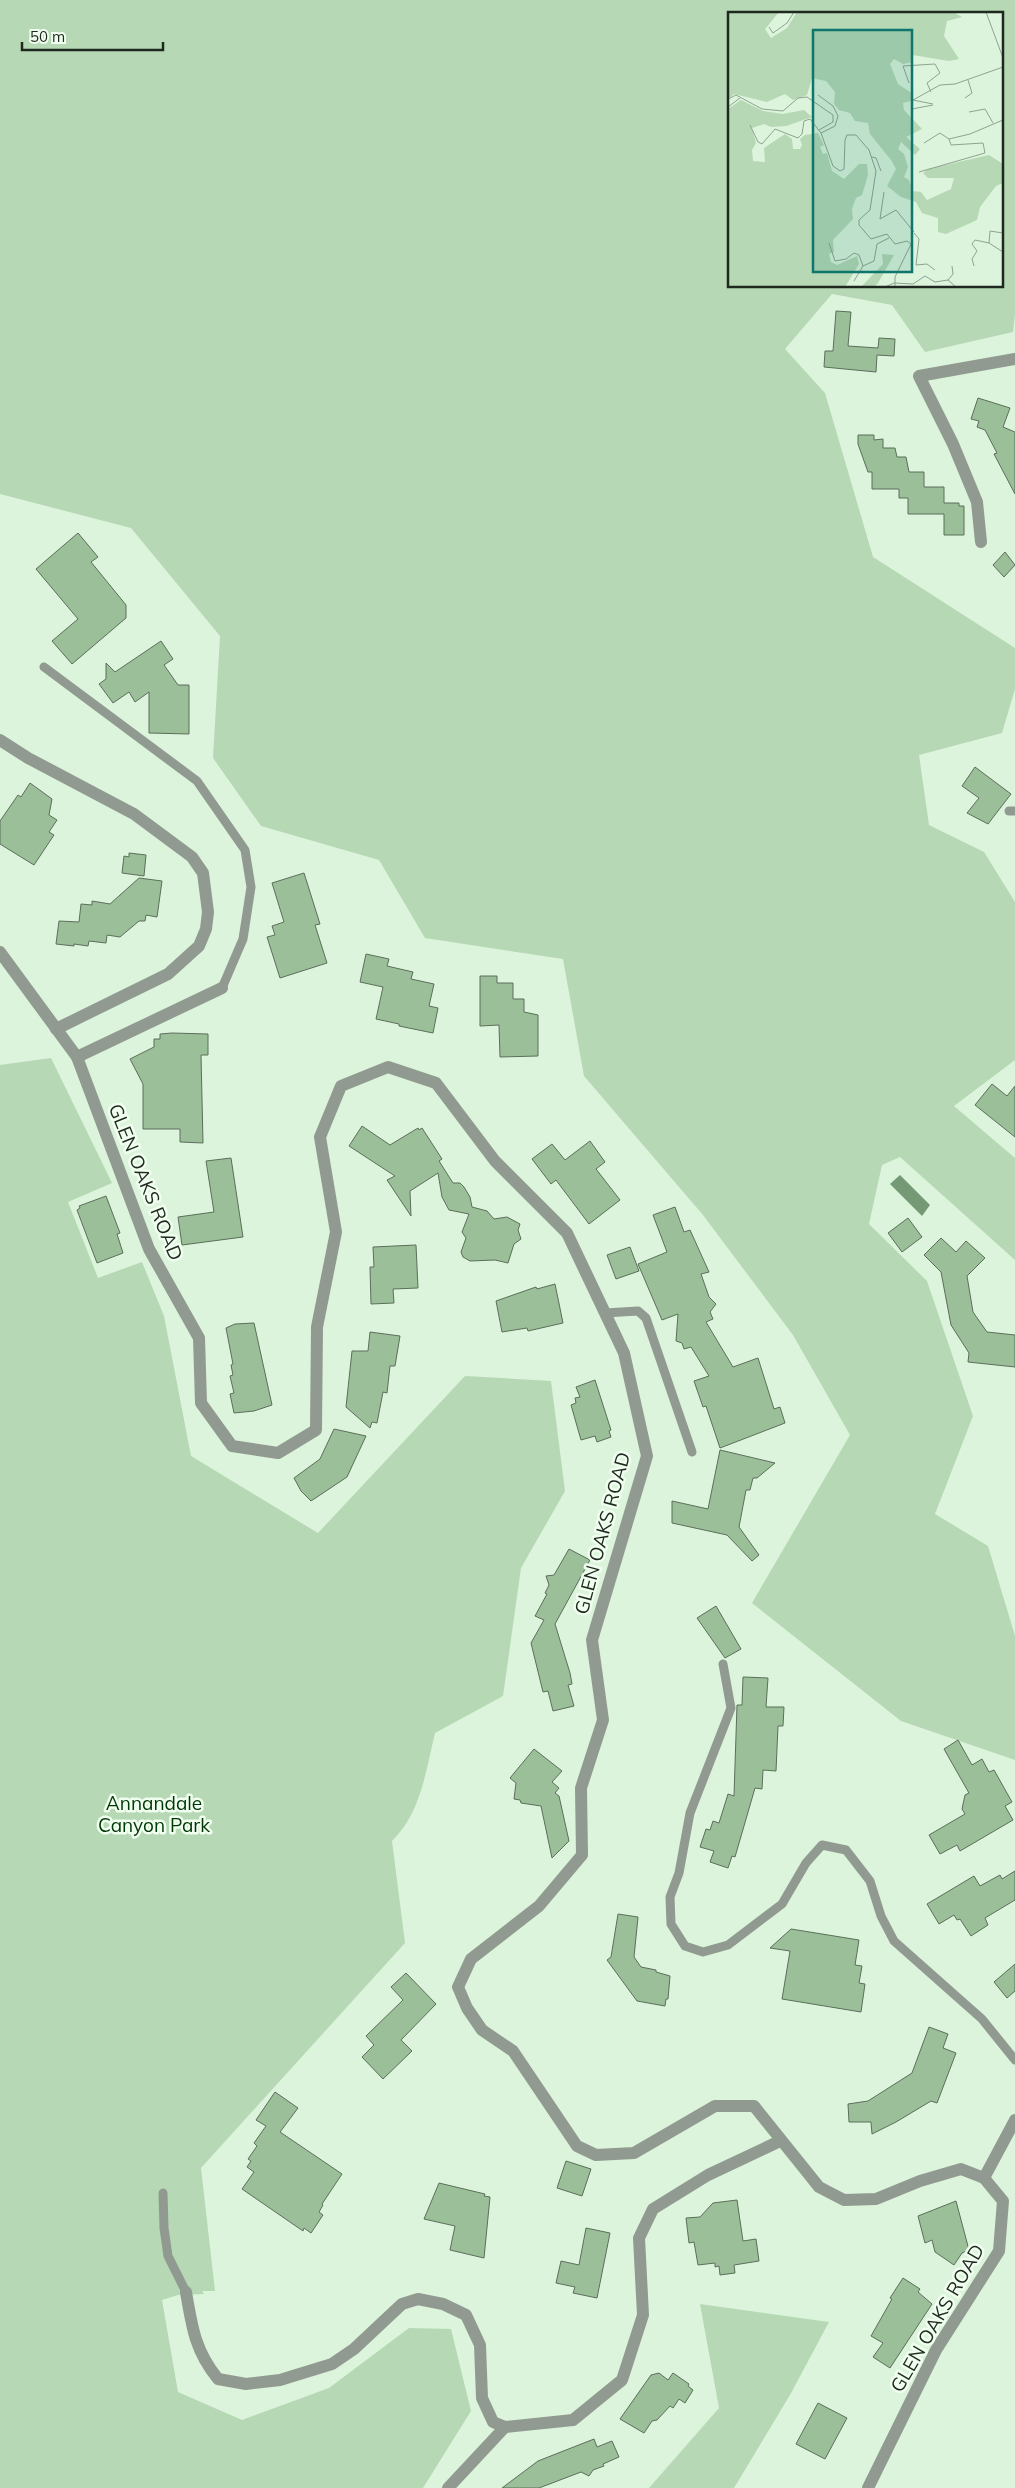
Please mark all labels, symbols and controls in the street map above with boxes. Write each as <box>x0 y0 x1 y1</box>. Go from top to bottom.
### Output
inset map <box>728 12 1002 288</box>
scale bar <box>22 20 164 52</box>
text: 50 m <box>30 27 65 46</box>
street label: GLEN OAKS ROAD <box>104 1100 188 1264</box>
street label: GLEN OAKS ROAD <box>569 1449 635 1617</box>
park label: Annandale Canyon Park <box>98 1791 210 1837</box>
street label: GLEN OAKS ROAD <box>885 2240 989 2396</box>

